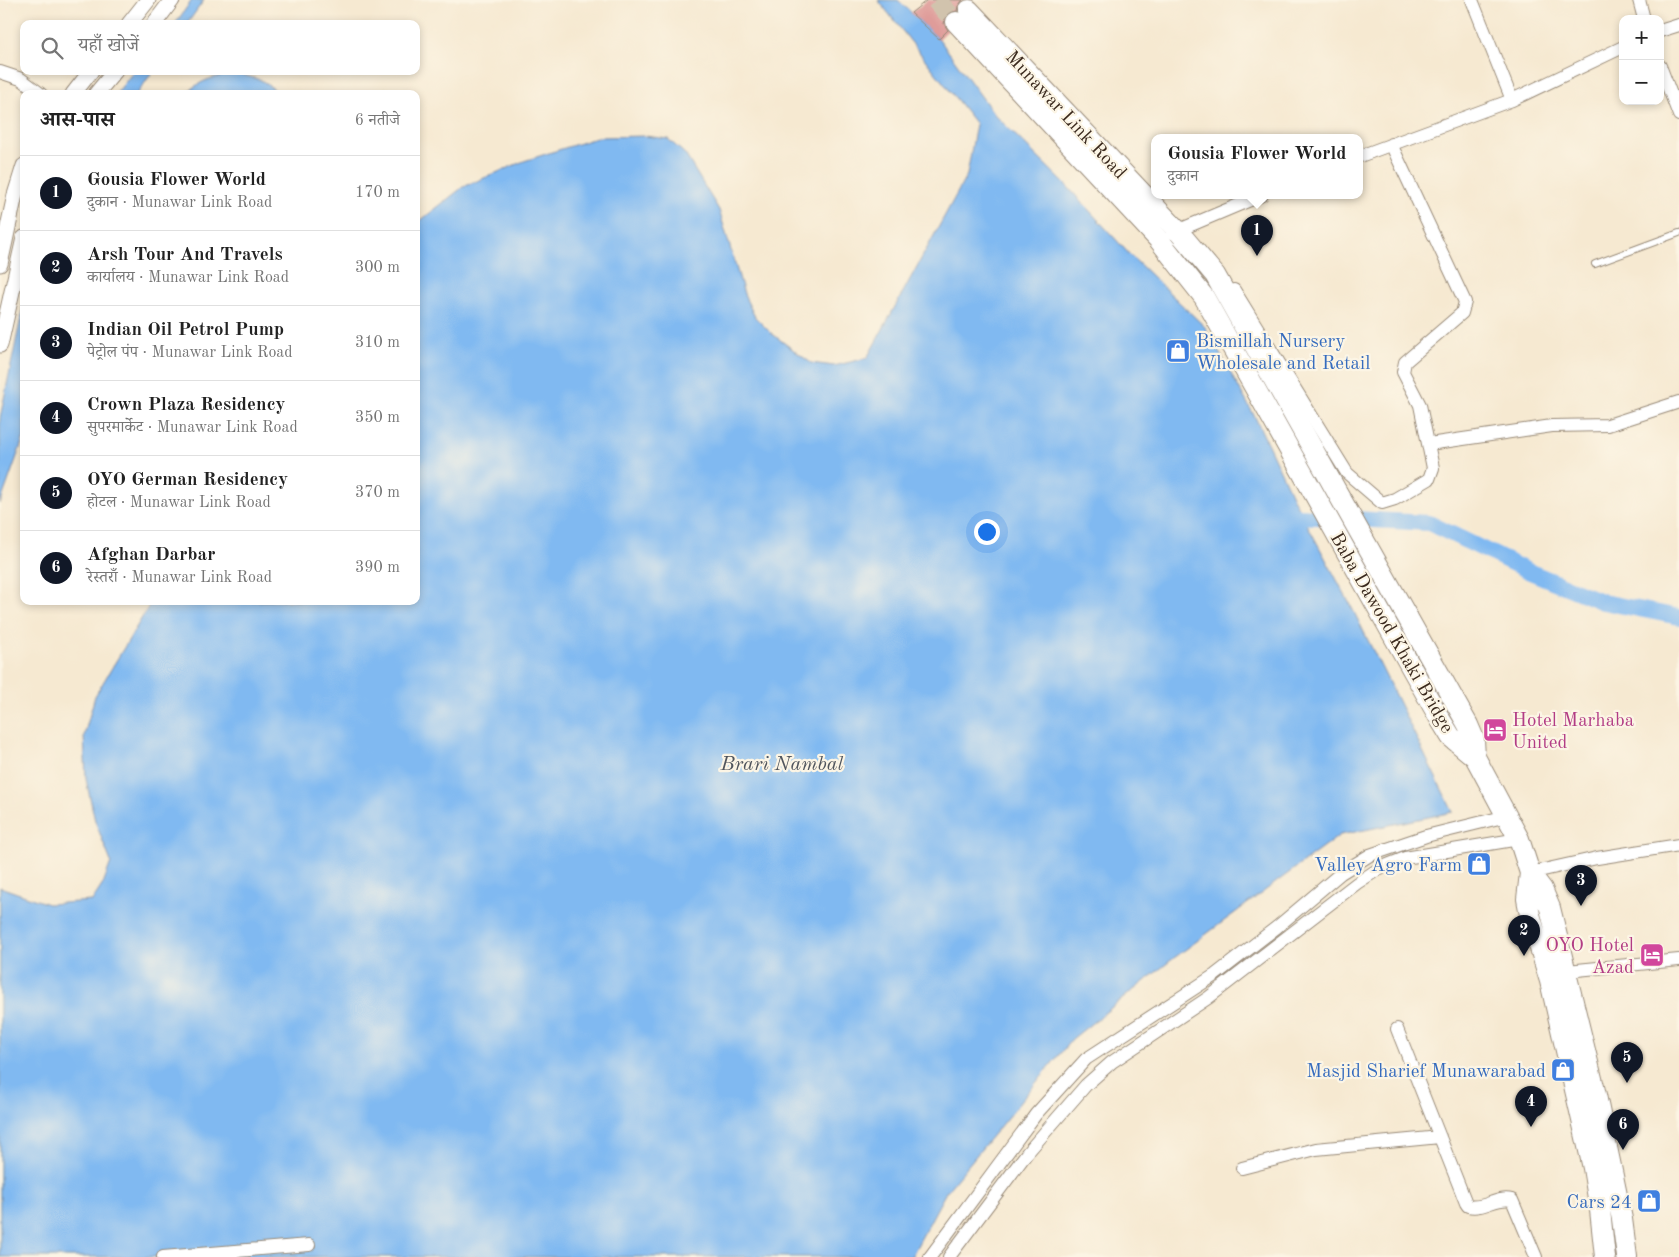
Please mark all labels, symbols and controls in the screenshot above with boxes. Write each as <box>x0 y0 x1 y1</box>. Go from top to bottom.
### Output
map controls <box>1619 15 1664 105</box>
button: + <box>1619 15 1664 60</box>
search box <box>20 20 420 75</box>
icon: search <box>38 34 66 62</box>
text: यहाँ खोजें <box>78 37 139 56</box>
street label: Munawar Link Road <box>1001 48 1129 184</box>
button: − <box>1619 60 1664 105</box>
text: आस-पास <box>40 110 115 131</box>
text: 6 नतीजे <box>355 113 400 129</box>
popup <box>1151 134 1363 199</box>
text: Gousia Flower World <box>1167 145 1347 164</box>
text: दुकान <box>1167 169 1198 185</box>
text: Gousia Flower World <box>87 171 266 190</box>
text: 1 <box>51 185 61 201</box>
text: 170 m <box>355 185 400 201</box>
text: दुकान · Munawar Link Road <box>87 195 272 211</box>
pin: 1 <box>1241 215 1273 256</box>
text: Arsh Tour And Travels <box>87 246 283 265</box>
text: 2 <box>51 260 61 276</box>
text: 300 m <box>355 260 400 276</box>
text: कार्यालय · Munawar Link Road <box>87 270 289 286</box>
text: Indian Oil Petrol Pump <box>87 321 284 340</box>
place label: Bismillah Nursery Wholesale and Retail <box>1196 333 1370 374</box>
text: 3 <box>51 335 61 351</box>
text: 310 m <box>355 335 400 351</box>
shop icon: Bismillah Nursery Wholesale and Retail <box>1165 338 1191 364</box>
text: पेट्रोल पंप · Munawar Link Road <box>87 345 293 361</box>
text: Crown Plaza Residency <box>87 396 285 415</box>
text: 4 <box>51 410 61 426</box>
text: 350 m <box>355 410 400 426</box>
text: सुपरमार्केट · Munawar Link Road <box>87 420 298 436</box>
text: OYO German Residency <box>87 471 288 490</box>
text: 5 <box>51 485 61 501</box>
text: 370 m <box>355 485 400 501</box>
text: होटल · Munawar Link Road <box>87 495 271 511</box>
your location <box>974 519 1000 545</box>
street label: Baba Dawood Khaki Bridge <box>1326 530 1456 737</box>
text: Afghan Darbar <box>87 546 215 565</box>
text: 6 <box>51 560 61 576</box>
text: 390 m <box>355 560 400 576</box>
text: रेस्तराँ · Munawar Link Road <box>87 570 272 586</box>
place label: Hotel Marhaba United <box>1512 712 1635 753</box>
hotel icon: Hotel Marhaba United <box>1482 717 1508 743</box>
water label: Brari Nambal <box>720 755 844 775</box>
shop icon: Valley Agro Farm <box>1466 851 1492 877</box>
place label: Valley Agro Farm <box>1314 857 1462 876</box>
pin: 3 <box>1565 865 1597 906</box>
pin: 2 <box>1508 915 1540 956</box>
place label: OYO Hotel Azad <box>1545 937 1634 978</box>
hotel icon: OYO Hotel Azad <box>1639 942 1665 968</box>
pin: 5 <box>1611 1042 1643 1083</box>
shop icon: Masjid Sharief Munawarabad <box>1550 1057 1576 1083</box>
place label: Masjid Sharief Munawarabad <box>1306 1063 1546 1082</box>
pin: 4 <box>1515 1086 1547 1127</box>
pin: 6 <box>1607 1109 1639 1150</box>
shop icon: Cars 24 <box>1636 1188 1662 1214</box>
place label: Cars 24 <box>1566 1194 1632 1213</box>

